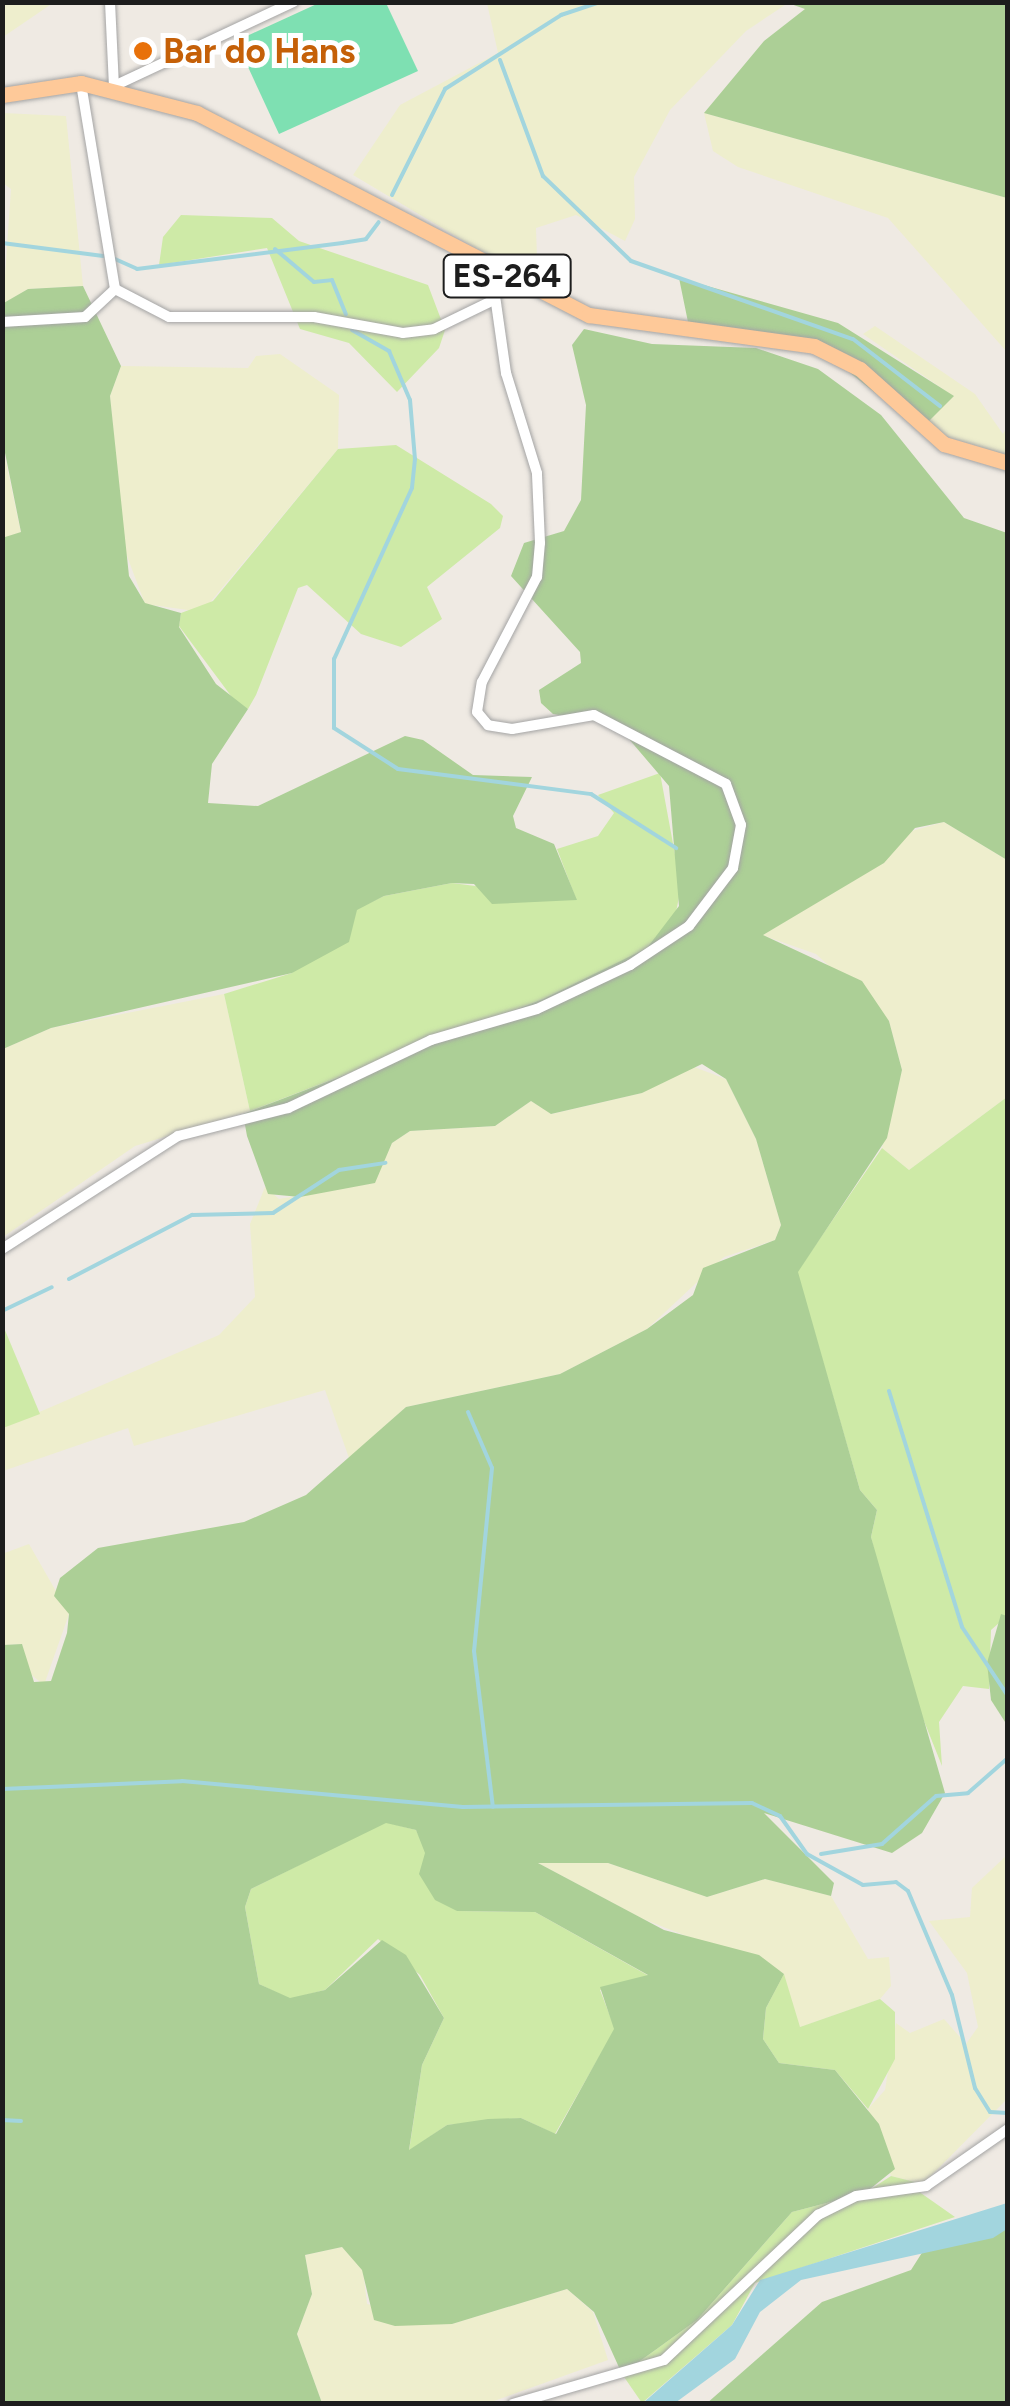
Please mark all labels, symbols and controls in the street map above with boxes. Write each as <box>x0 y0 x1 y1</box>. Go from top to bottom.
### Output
place label: Bar do Hans <box>163 30 355 72</box>
marker: Bar do Hans <box>132 40 154 62</box>
road number: ES-264 <box>442 249 572 303</box>

